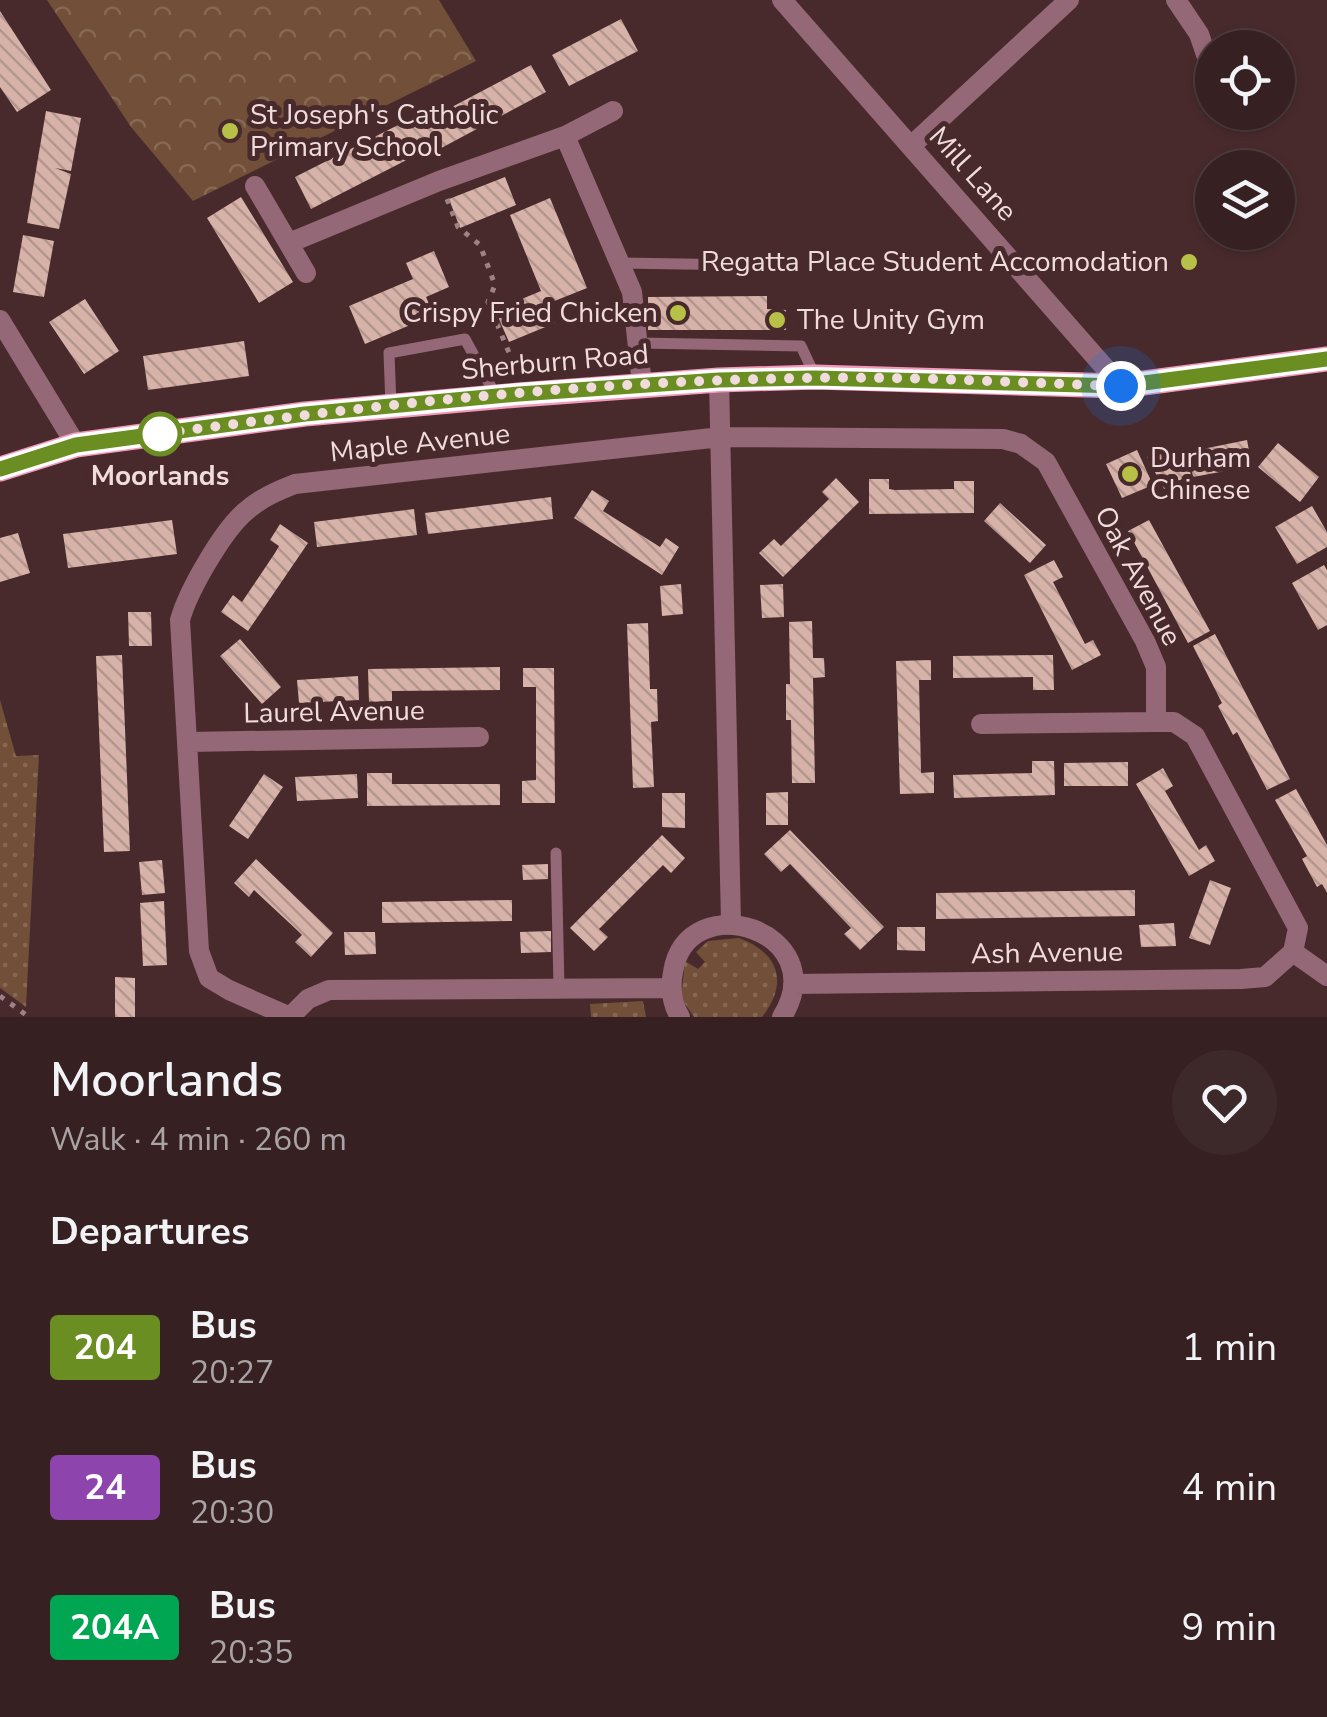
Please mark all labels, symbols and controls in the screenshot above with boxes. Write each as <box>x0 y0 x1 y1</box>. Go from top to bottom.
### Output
map controls <box>1195 30 1295 250</box>
button: locate <box>1195 30 1295 130</box>
place label: St Joseph's Catholic Primary School <box>250 96 499 166</box>
street label: Mill Lane <box>920 119 1026 229</box>
marker: St Joseph's Catholic Primary School <box>219 120 241 142</box>
button: layers <box>1195 150 1295 250</box>
place label: Regatta Place Student Accomodation <box>701 243 1169 281</box>
marker: Regatta Place Student Accomodation <box>1178 251 1200 273</box>
place label: Crispy Fried Chicken <box>403 294 658 332</box>
place label: The Unity Gym <box>797 301 985 339</box>
marker: Crispy Fried Chicken <box>667 302 689 324</box>
marker: The Unity Gym <box>766 309 788 331</box>
street label: Sherburn Road <box>460 335 650 389</box>
your location <box>1096 361 1146 411</box>
marker: Moorlands <box>139 413 181 455</box>
street label: Maple Avenue <box>328 415 512 471</box>
place label: Durham Chinese <box>1150 439 1251 509</box>
place label: Moorlands <box>91 457 229 495</box>
marker: Durham Chinese <box>1119 463 1141 485</box>
street label: Oak Avenue <box>1085 500 1191 652</box>
street label: Laurel Avenue <box>243 691 425 733</box>
street label: Ash Avenue <box>971 933 1123 973</box>
text: Moorlands <box>50 1047 283 1113</box>
button: heart <box>1172 1050 1277 1155</box>
text: Walk · 4 min · 260 m <box>50 1118 347 1161</box>
text: Departures <box>50 1206 249 1257</box>
text: Bus <box>190 1300 257 1351</box>
text: 1 min <box>1182 1322 1277 1373</box>
text: 204 <box>73 1324 137 1371</box>
text: 20:27 <box>190 1351 274 1394</box>
text: Bus <box>190 1440 257 1491</box>
text: 4 min <box>1182 1462 1277 1513</box>
text: 24 <box>84 1464 126 1511</box>
text: 20:30 <box>190 1491 274 1534</box>
text: Bus <box>209 1580 276 1631</box>
text: 9 min <box>1182 1602 1277 1653</box>
text: 204A <box>70 1604 159 1651</box>
text: 20:35 <box>209 1631 293 1674</box>

